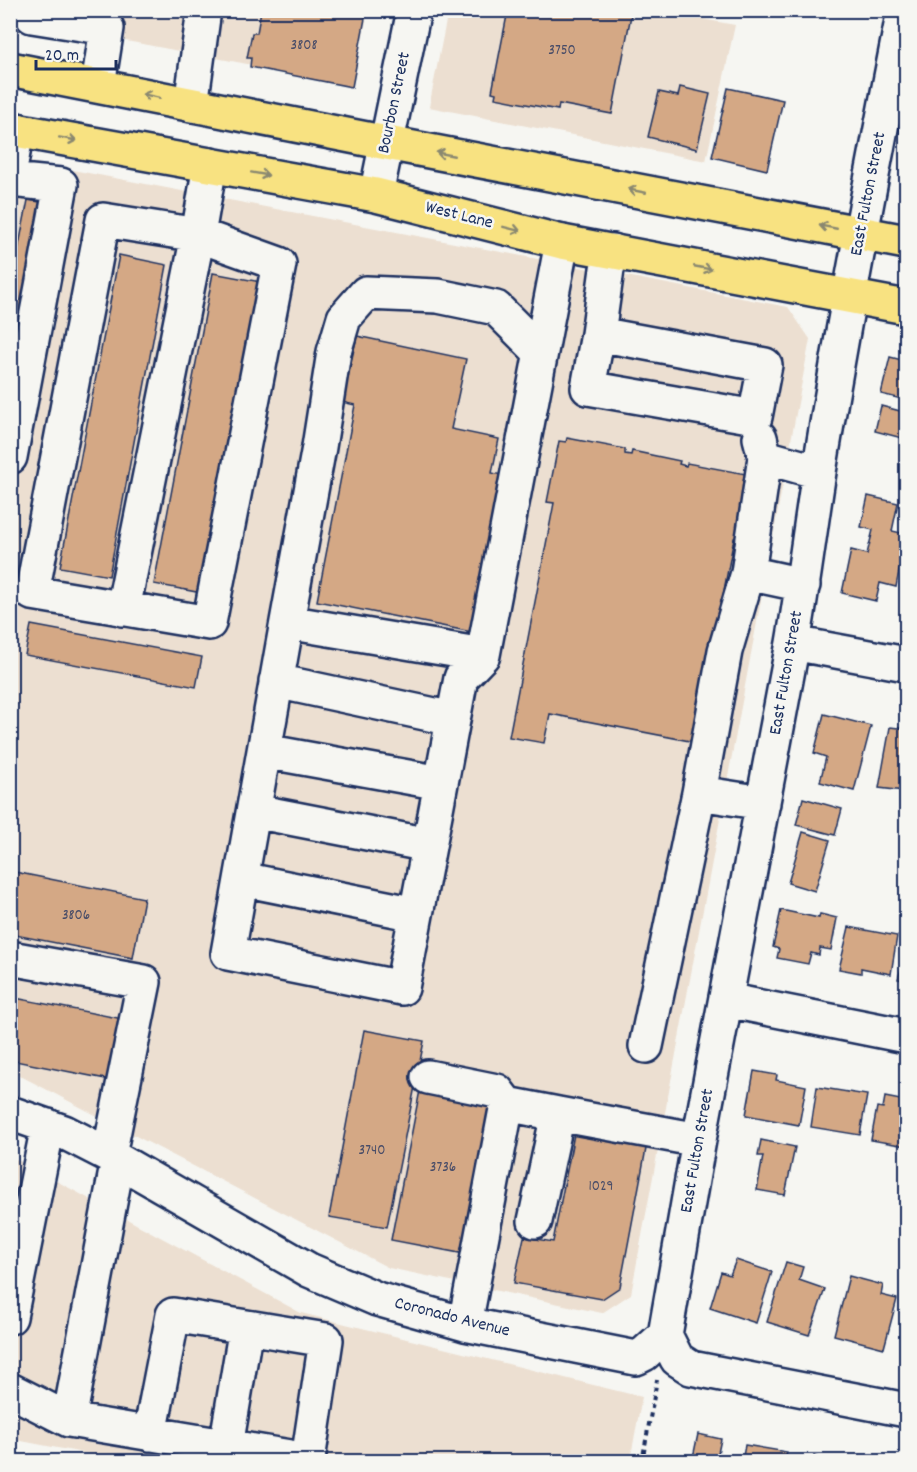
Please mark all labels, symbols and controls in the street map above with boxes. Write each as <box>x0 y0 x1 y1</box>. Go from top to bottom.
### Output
scale bar <box>36 33 116 71</box>
house number: 3808 <box>291 35 317 57</box>
house number: 3750 <box>548 40 576 62</box>
text: 20 m <box>45 44 79 69</box>
street label: Bourbon Street <box>372 50 418 156</box>
one-way arrow <box>142 90 161 102</box>
street label: East Fulton Street <box>845 129 893 258</box>
one-way arrow <box>58 134 77 145</box>
one-way arrow <box>436 148 456 159</box>
one-way arrow <box>250 169 269 180</box>
one-way arrow <box>628 185 647 196</box>
street label: West Lane <box>423 196 495 236</box>
one-way arrow <box>819 221 839 232</box>
one-way arrow <box>502 224 521 236</box>
one-way arrow <box>692 263 712 274</box>
street label: East Fulton Street <box>764 609 810 737</box>
house number: 3806 <box>62 905 90 927</box>
street label: East Fulton Street <box>675 1087 721 1215</box>
house number: 3740 <box>359 1140 385 1162</box>
house number: 3736 <box>430 1157 456 1179</box>
house number: 1029 <box>589 1176 613 1198</box>
street label: Coronado Avenue <box>392 1292 512 1344</box>

